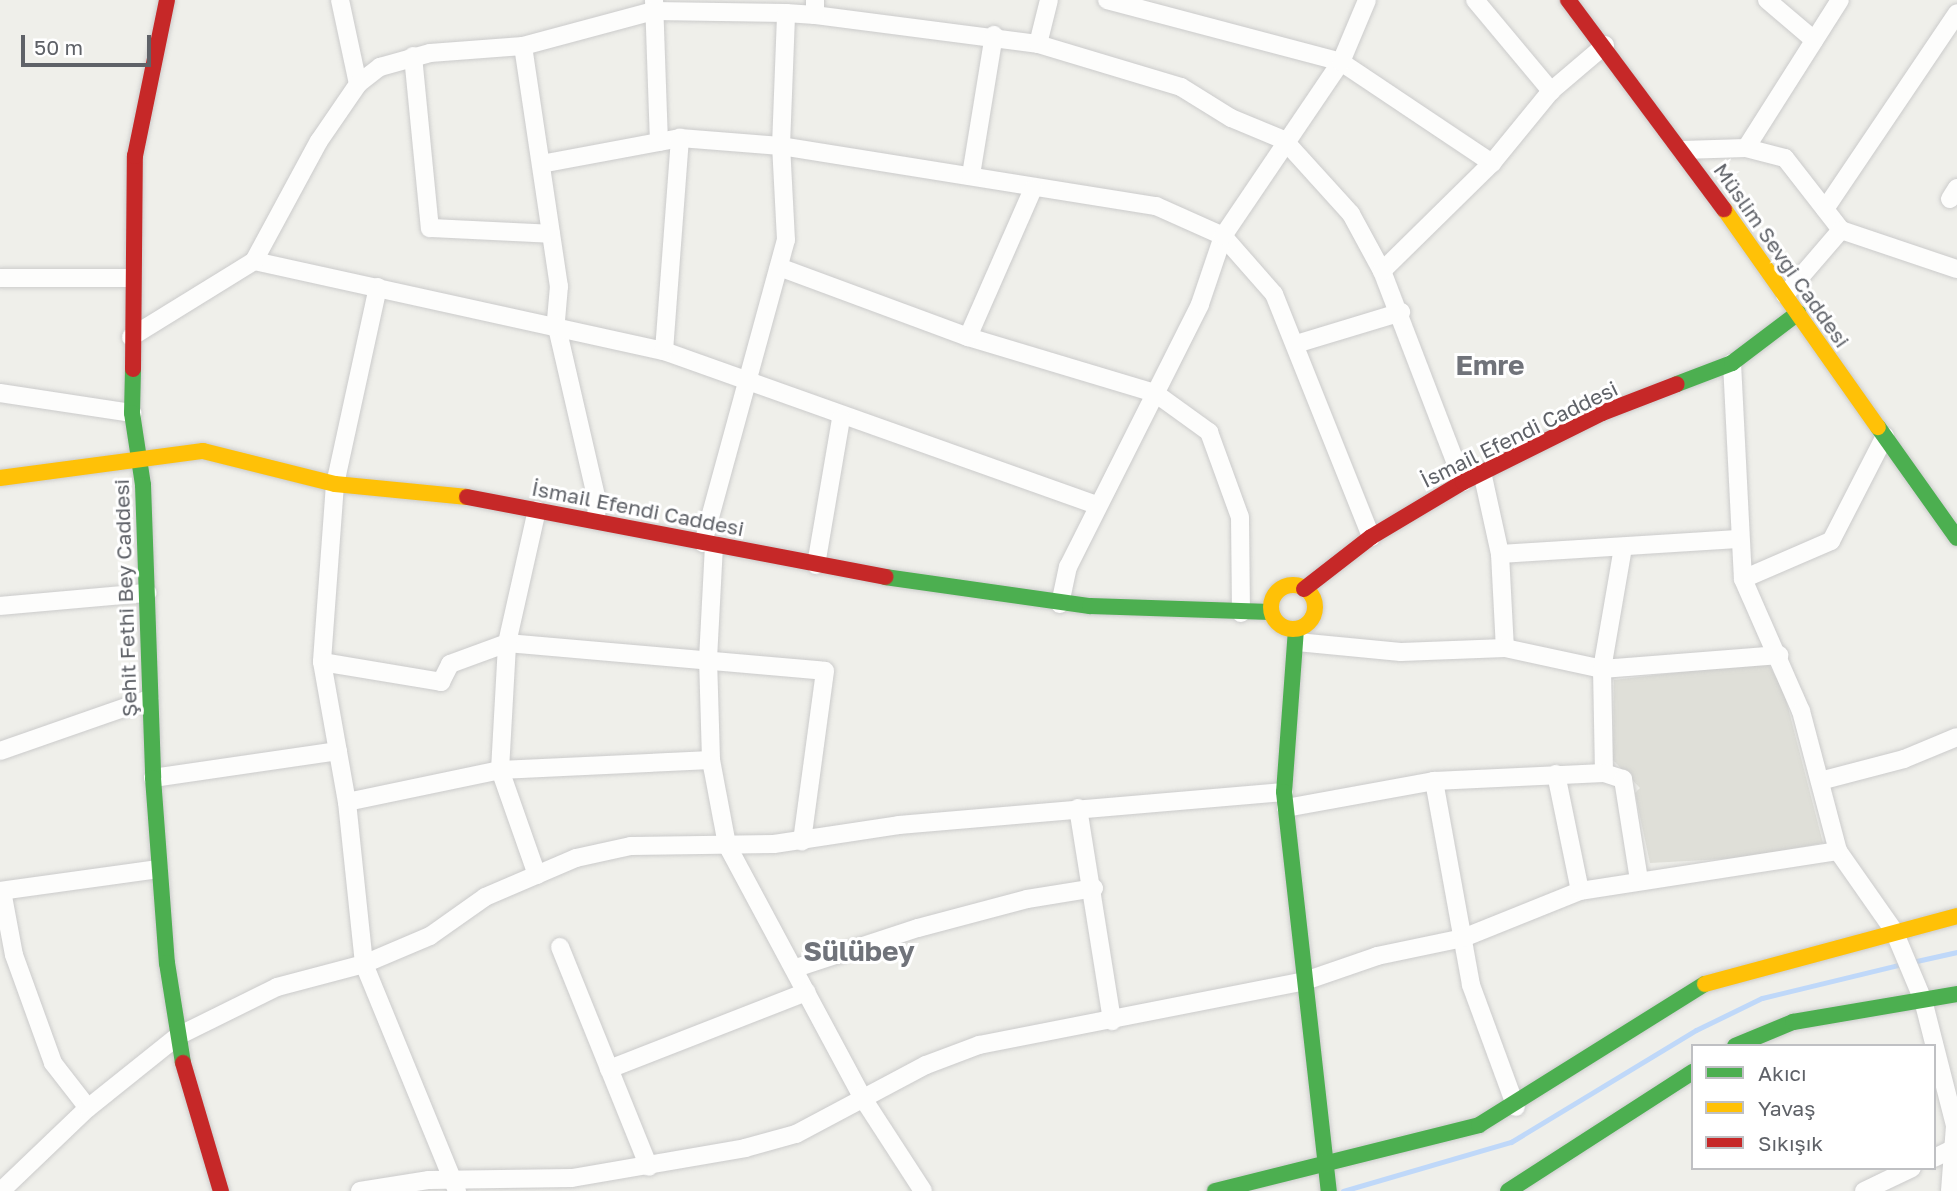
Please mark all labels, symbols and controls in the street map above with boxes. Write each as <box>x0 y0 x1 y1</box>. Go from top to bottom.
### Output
scale bar <box>24 21 154 65</box>
text: 50 m <box>34 34 83 60</box>
street label: Müslim Sevgi Caddesi <box>1709 158 1855 352</box>
district label: Emre <box>1456 348 1524 382</box>
street label: İsmail Efendi Caddesi <box>1416 375 1622 493</box>
street label: İsmail Efendi Caddesi <box>530 475 746 541</box>
street label: Şehit Fethi Bey Caddesi <box>108 479 142 717</box>
district label: Sülübey <box>803 934 915 968</box>
legend <box>1691 1044 1936 1170</box>
text: Akıcı <box>1758 1060 1807 1086</box>
text: Yavaş <box>1758 1095 1815 1121</box>
text: Sıkışık <box>1758 1130 1823 1156</box>

